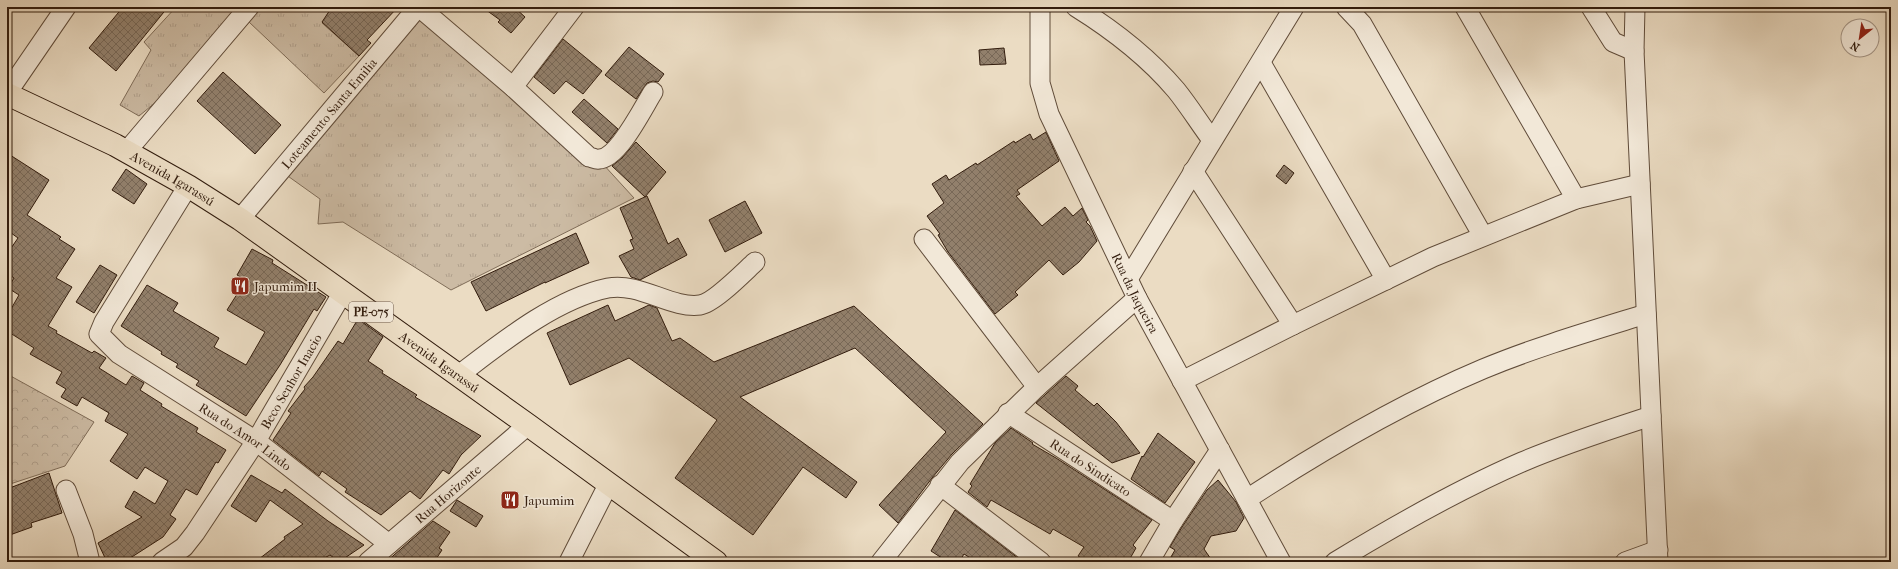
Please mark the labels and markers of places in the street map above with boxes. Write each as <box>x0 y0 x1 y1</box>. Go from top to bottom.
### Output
restaurant icon: Japumim II <box>229 275 251 297</box>
place label: Japumim II <box>253 279 317 294</box>
restaurant icon: Japumim <box>499 489 521 511</box>
place label: Japumim <box>523 493 575 508</box>

